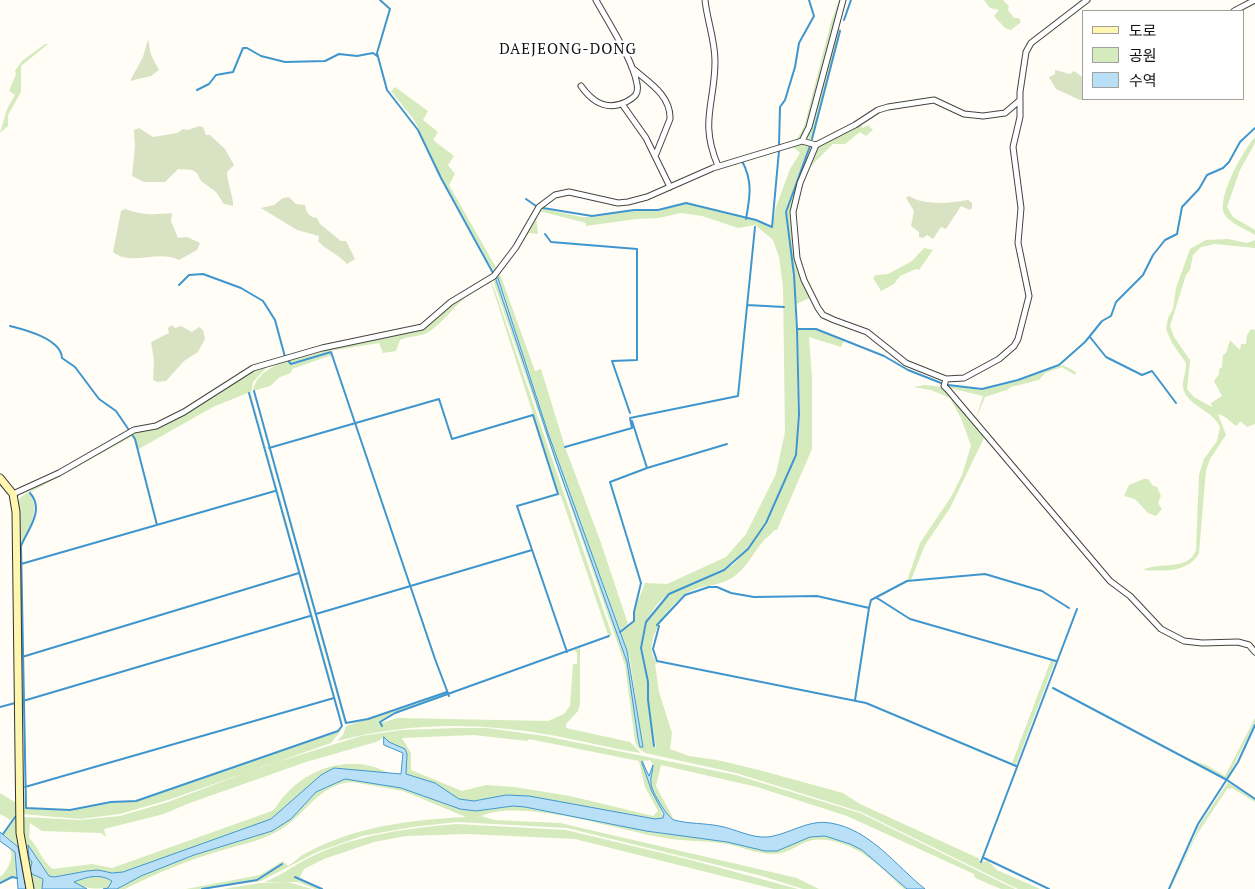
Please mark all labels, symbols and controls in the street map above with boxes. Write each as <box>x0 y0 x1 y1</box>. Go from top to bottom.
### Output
legend <box>1082 10 1245 100</box>
text: 도로 <box>1129 20 1157 40</box>
district label: DAEJEONG-DONG <box>498 41 638 59</box>
text: 공원 <box>1129 45 1157 65</box>
text: 수역 <box>1129 70 1157 90</box>

